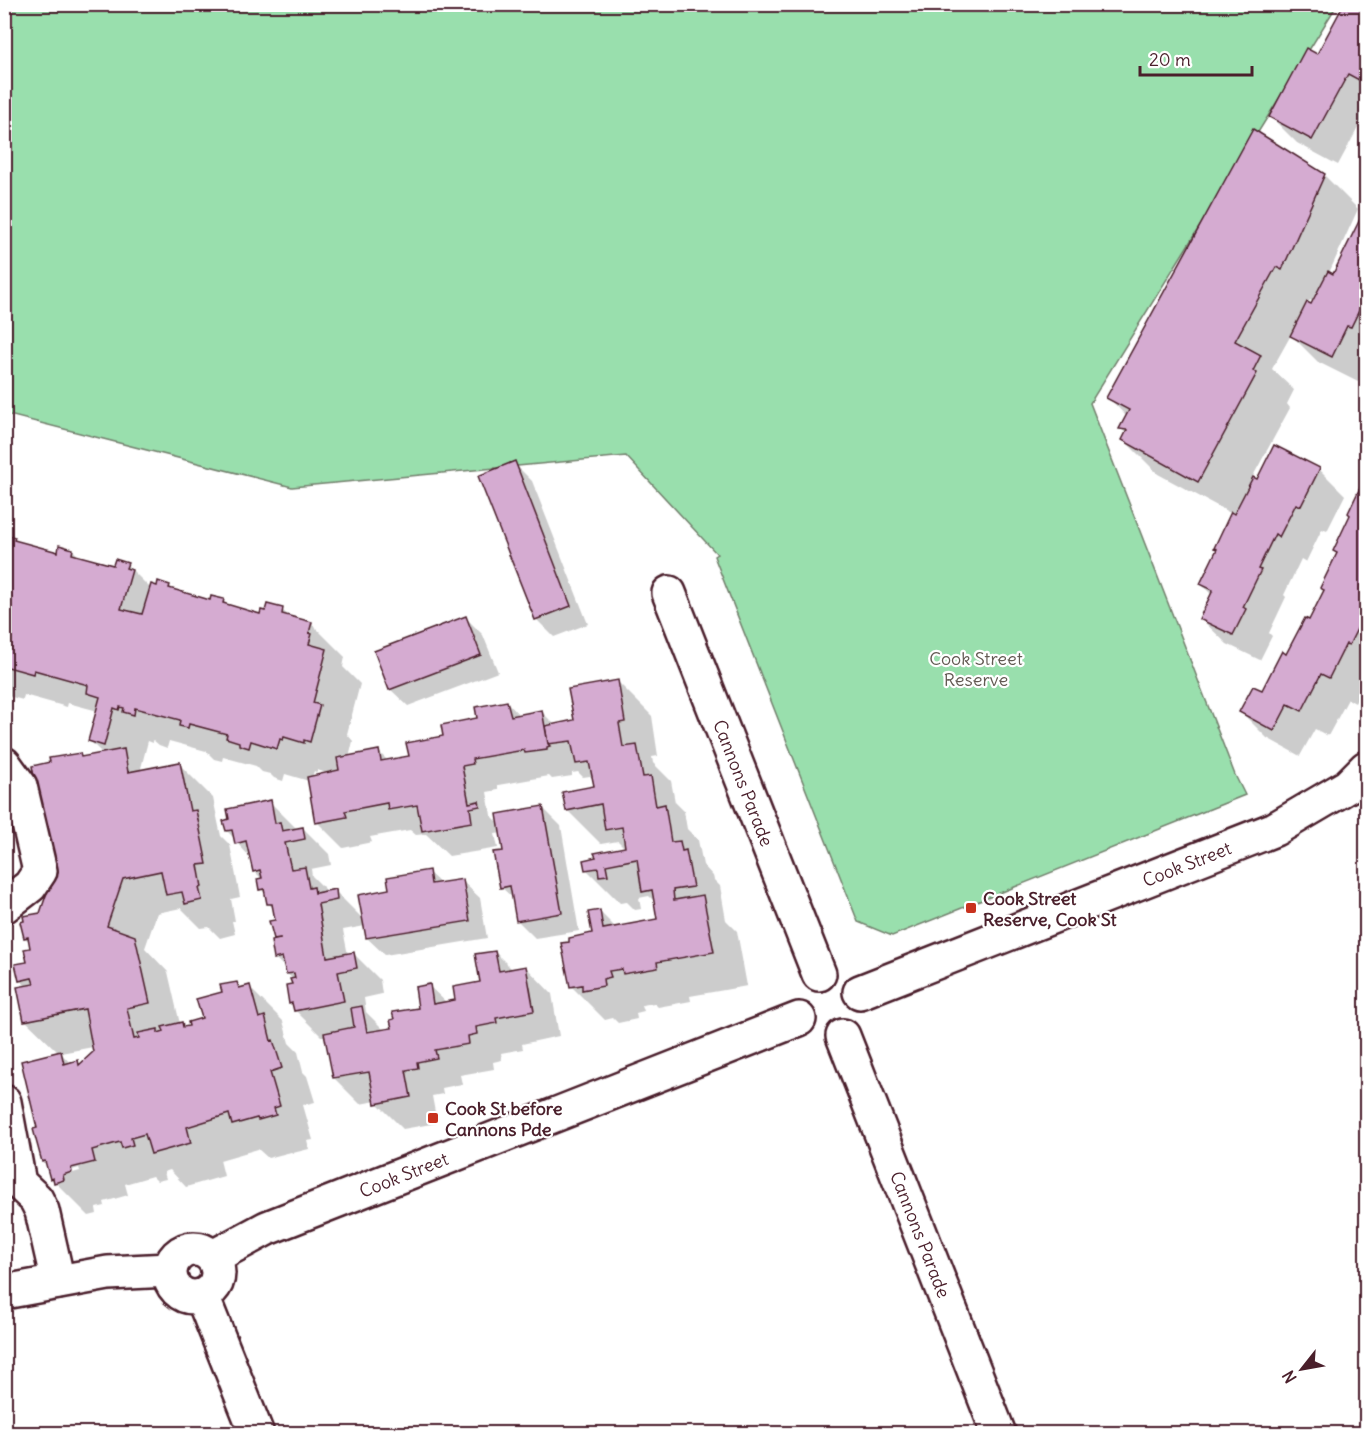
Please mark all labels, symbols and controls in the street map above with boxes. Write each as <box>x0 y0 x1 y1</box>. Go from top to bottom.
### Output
scale bar <box>1140 39 1252 77</box>
text: 20 m <box>1149 48 1191 71</box>
park label: Cook Street Reserve <box>929 647 1023 691</box>
street label: Cannons Parade <box>708 716 779 849</box>
street label: Cook Street <box>1139 836 1234 891</box>
place label: Cook Street Reserve, Cook St <box>983 887 1118 931</box>
marker: Cook Street Reserve, Cook St <box>964 901 978 915</box>
place label: Cook St before Cannons Pde <box>445 1097 563 1141</box>
marker: Cook St before Cannons Pde <box>426 1111 440 1125</box>
street label: Cook Street <box>356 1147 451 1202</box>
street label: Cannons Parade <box>886 1168 956 1301</box>
north arrow <box>1272 1339 1332 1399</box>
text: N <box>1278 1367 1301 1387</box>

